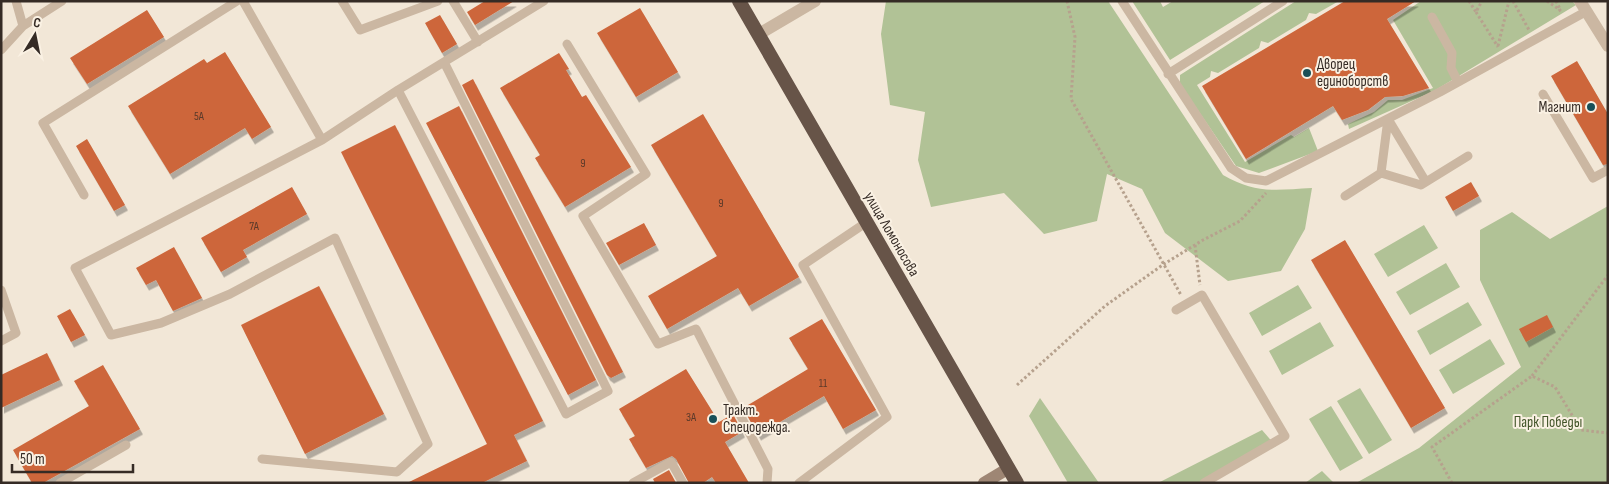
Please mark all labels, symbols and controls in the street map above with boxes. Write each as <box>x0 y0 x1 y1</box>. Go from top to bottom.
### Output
north arrow <box>10 10 60 60</box>
text: С <box>32 14 42 32</box>
place label: Дворец единоборств <box>1317 55 1388 91</box>
marker: Дворец единоборств <box>1301 67 1313 79</box>
place label: Магнит <box>1539 98 1581 117</box>
marker: Магнит <box>1585 101 1597 113</box>
house number: 5А <box>194 109 205 124</box>
house number: 9 <box>580 156 586 171</box>
street label: улица Ломоносова <box>860 189 924 280</box>
house number: 9 <box>718 196 724 211</box>
house number: 7А <box>249 219 260 234</box>
house number: 11 <box>819 376 828 391</box>
place label: Тракт. Спецодежда. <box>723 401 790 437</box>
house number: 3А <box>686 410 697 425</box>
marker: Тракт. Спецодежда. <box>707 413 719 425</box>
park label: Парк Победы <box>1514 413 1582 432</box>
scale bar <box>12 442 134 474</box>
text: 50 m <box>20 450 45 469</box>

